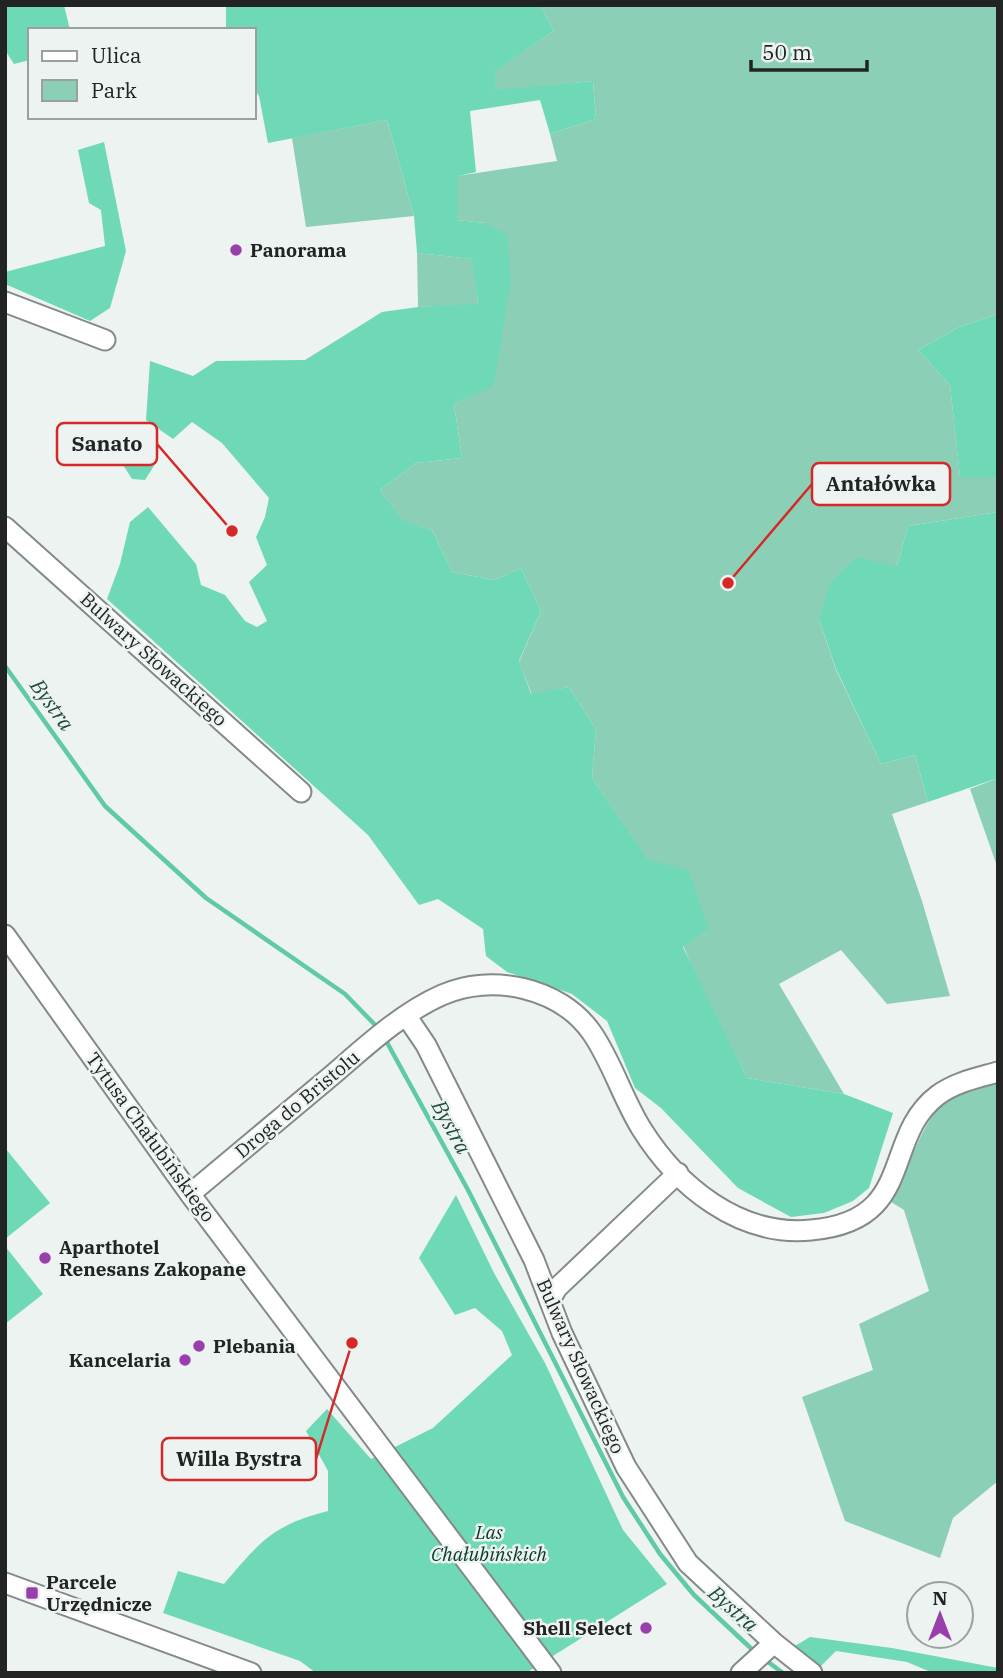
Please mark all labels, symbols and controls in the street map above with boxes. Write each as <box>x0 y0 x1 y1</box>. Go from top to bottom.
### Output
legend <box>28 28 256 119</box>
scale bar <box>751 28 866 72</box>
text: 50 m <box>762 38 812 66</box>
text: Ulica <box>91 41 142 69</box>
text: Park <box>91 76 138 104</box>
place label: Panorama <box>250 238 347 262</box>
marker: Panorama <box>228 242 244 258</box>
callout: Sanato <box>57 423 157 465</box>
text: Sanato <box>71 429 143 457</box>
callout: Antałówka <box>812 463 950 505</box>
text: Antałówka <box>826 469 936 497</box>
street label: Bulwary Słowackiego <box>76 587 232 731</box>
water label: Bystra <box>24 672 81 736</box>
street label: Droga do Bristolu <box>230 1045 364 1163</box>
street label: Tytusa Chałubińskiego <box>81 1047 221 1227</box>
water label: Bystra <box>425 1094 478 1159</box>
place label: Aparthotel Renesans Zakopane <box>59 1235 246 1281</box>
marker: Aparthotel Renesans Zakopane <box>37 1250 53 1266</box>
street label: Bulwary Słowackiego <box>532 1275 630 1457</box>
place label: Plebania <box>213 1334 296 1358</box>
marker: Plebania <box>191 1338 207 1354</box>
place label: Kancelaria <box>69 1348 171 1372</box>
marker: Kancelaria <box>177 1352 193 1368</box>
callout: Willa Bystra <box>162 1438 316 1480</box>
text: Willa Bystra <box>176 1444 302 1472</box>
park label: Las Chałubińskich <box>431 1520 548 1566</box>
place label: Parcele Urzędnicze <box>46 1570 152 1616</box>
water label: Bystra <box>702 1578 765 1638</box>
north arrow <box>905 1580 975 1650</box>
marker: Parcele Urzędnicze <box>24 1585 40 1601</box>
text: N <box>932 1586 948 1610</box>
place label: Shell Select <box>523 1616 632 1640</box>
marker: Shell Select <box>638 1620 654 1636</box>

